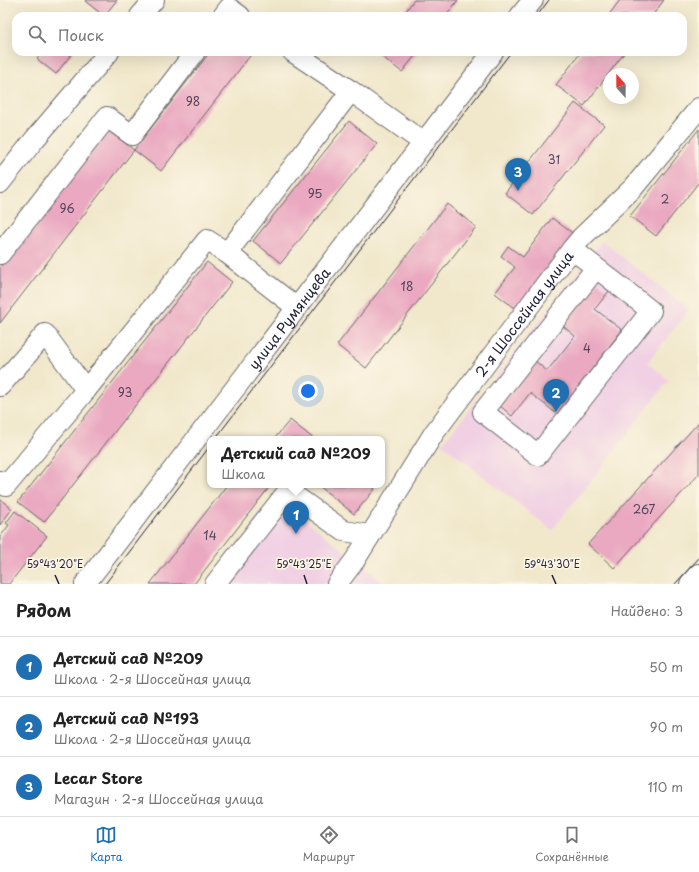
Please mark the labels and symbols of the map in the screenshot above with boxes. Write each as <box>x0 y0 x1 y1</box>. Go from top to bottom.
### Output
north arrow <box>603 68 639 104</box>
house number: 98 <box>186 92 200 110</box>
house number: 31 <box>548 150 560 168</box>
pin: 3 <box>505 158 531 191</box>
house number: 95 <box>308 184 322 202</box>
house number: 2 <box>661 190 669 208</box>
house number: 96 <box>59 199 75 217</box>
street label: 2-я Шоссейная улица <box>469 246 578 381</box>
street label: улица Румянцева <box>243 263 335 374</box>
house number: 18 <box>401 277 413 295</box>
house number: 4 <box>583 339 591 357</box>
pin: 2 <box>543 379 569 412</box>
your location <box>298 381 318 401</box>
house number: 93 <box>118 383 132 401</box>
house number: 267 <box>633 500 656 518</box>
pin: 1 <box>283 501 309 534</box>
house number: 14 <box>203 526 217 544</box>
text: 59°43'20"E <box>27 556 83 571</box>
text: 59°43'25"E <box>276 556 332 571</box>
text: 59°43'30"E <box>524 556 580 571</box>

